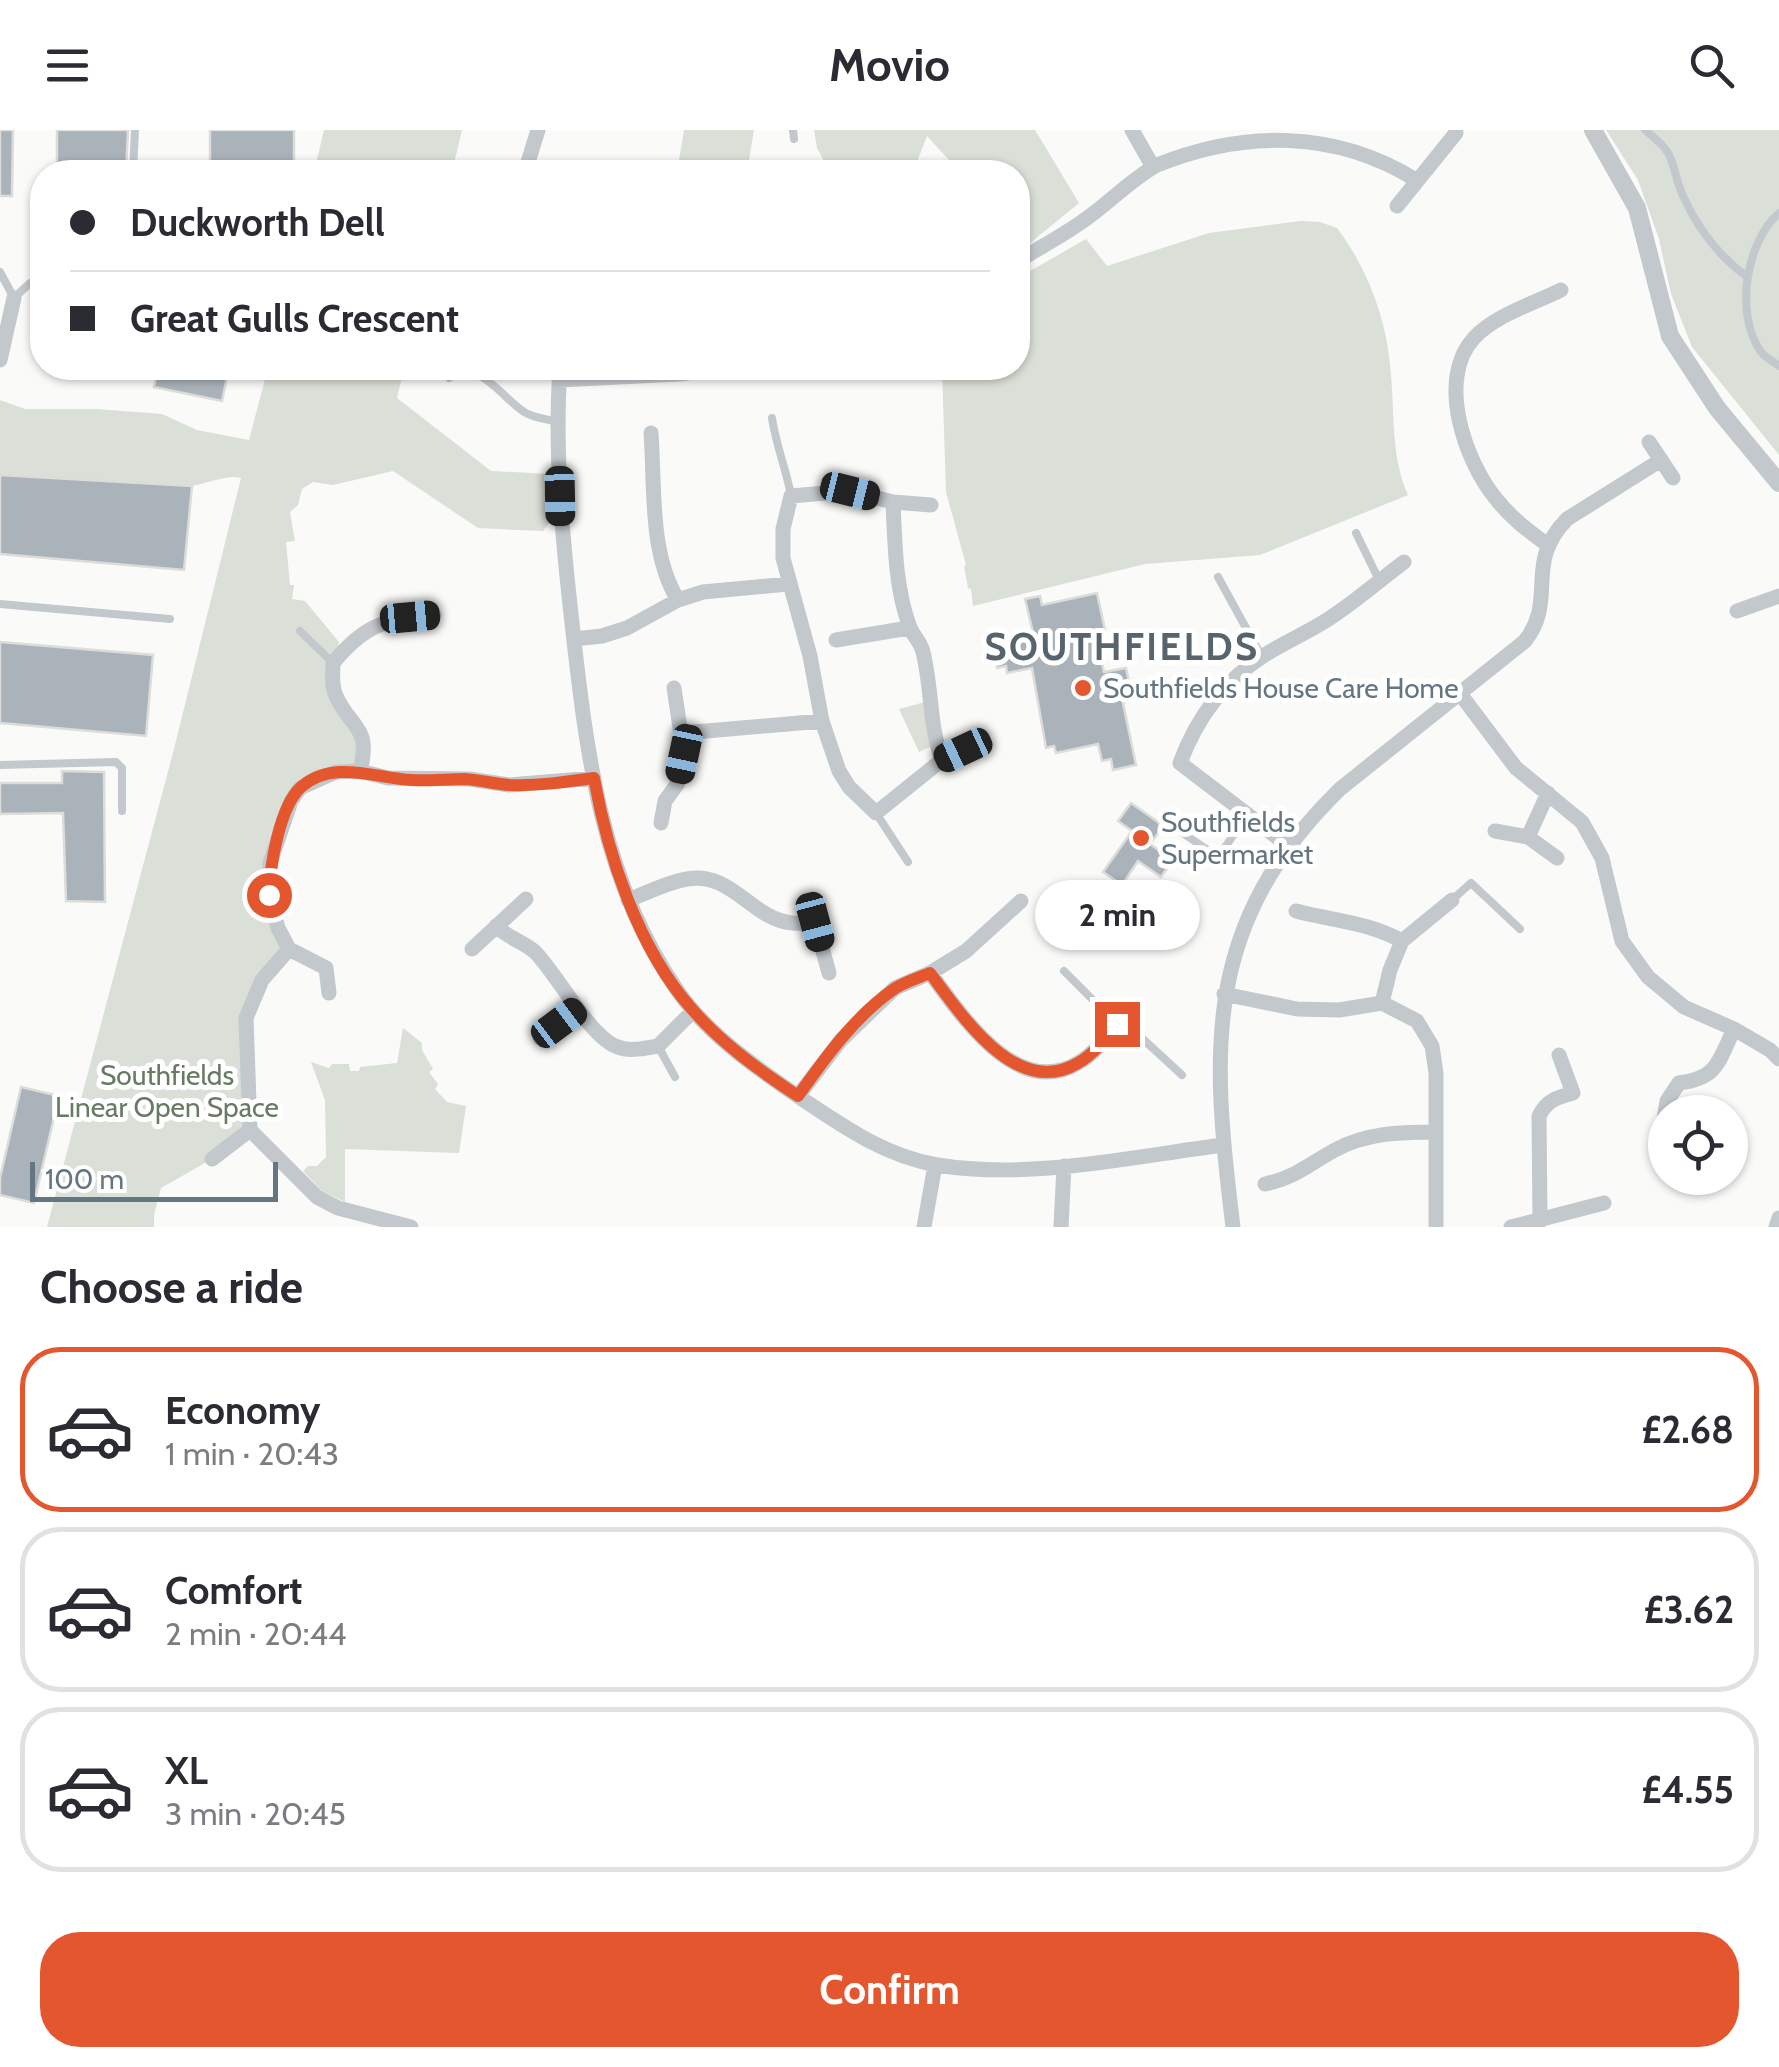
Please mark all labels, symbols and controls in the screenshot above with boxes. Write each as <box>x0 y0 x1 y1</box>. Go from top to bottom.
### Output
icon: menu <box>40 38 95 93</box>
text: Movio <box>829 38 950 92</box>
icon: search <box>1684 38 1739 93</box>
text: Duckworth Dell <box>130 199 385 246</box>
text: Great Gulls Crescent <box>130 295 459 342</box>
car <box>544 466 576 526</box>
car <box>817 469 883 513</box>
car <box>379 599 441 635</box>
district label: SOUTHFIELDS <box>984 623 1260 670</box>
place label: Southfields House Care Home <box>1103 671 1459 705</box>
marker: Southfields House Care Home <box>1072 677 1094 699</box>
car <box>663 722 705 786</box>
car <box>929 724 997 776</box>
place label: Southfields Supermarket <box>1161 805 1313 871</box>
marker: Southfields Supermarket <box>1130 827 1152 849</box>
route start <box>247 873 292 918</box>
callout: 2 min <box>1034 879 1200 949</box>
car <box>793 889 837 955</box>
text: 2 min <box>1079 895 1156 934</box>
car <box>526 993 592 1053</box>
route end <box>1095 1002 1140 1047</box>
park label: Southfields Linear Open Space <box>55 1058 279 1124</box>
map controls <box>1648 1095 1748 1195</box>
button: locate <box>1648 1095 1748 1195</box>
scale bar <box>30 1157 278 1202</box>
text: 100 m <box>45 1162 124 1196</box>
text: Choose a ride <box>40 1260 303 1314</box>
icon: car <box>45 1385 135 1475</box>
text: Economy <box>165 1387 320 1434</box>
text: £2.68 <box>1641 1406 1734 1453</box>
text: 1 min · 20:43 <box>165 1434 339 1473</box>
icon: car <box>45 1565 135 1655</box>
text: Comfort <box>165 1567 302 1614</box>
text: £3.62 <box>1644 1586 1734 1633</box>
text: 2 min · 20:44 <box>165 1614 346 1653</box>
icon: car <box>45 1745 135 1835</box>
text: XL <box>165 1747 208 1794</box>
text: £4.55 <box>1641 1766 1734 1813</box>
text: 3 min · 20:45 <box>165 1794 346 1833</box>
button: Confirm <box>40 1932 1739 2047</box>

